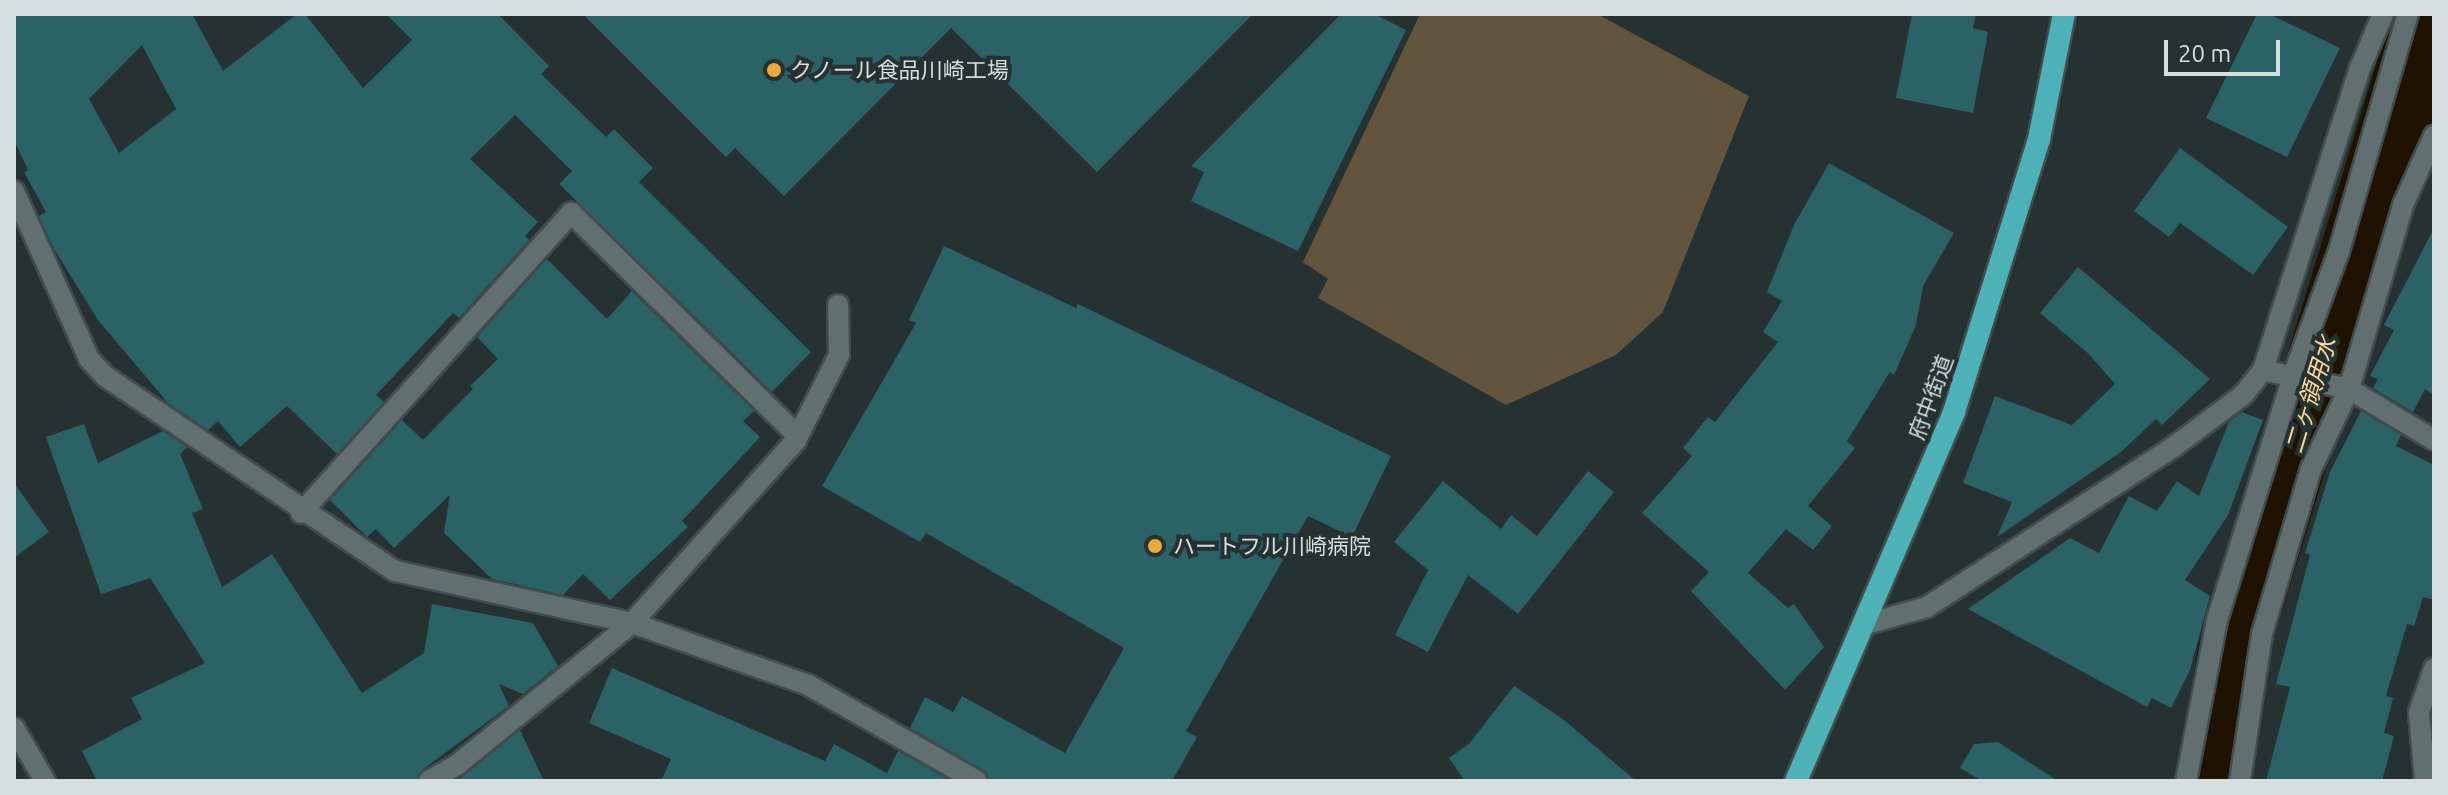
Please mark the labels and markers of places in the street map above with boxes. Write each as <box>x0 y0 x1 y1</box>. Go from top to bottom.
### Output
place label: クノール食品川崎工場 <box>790 57 1010 83</box>
marker: クノール食品川崎工場 <box>765 61 783 79</box>
place label: ハートフル川崎病院 <box>1173 533 1371 559</box>
marker: ハートフル川崎病院 <box>1144 535 1166 557</box>

